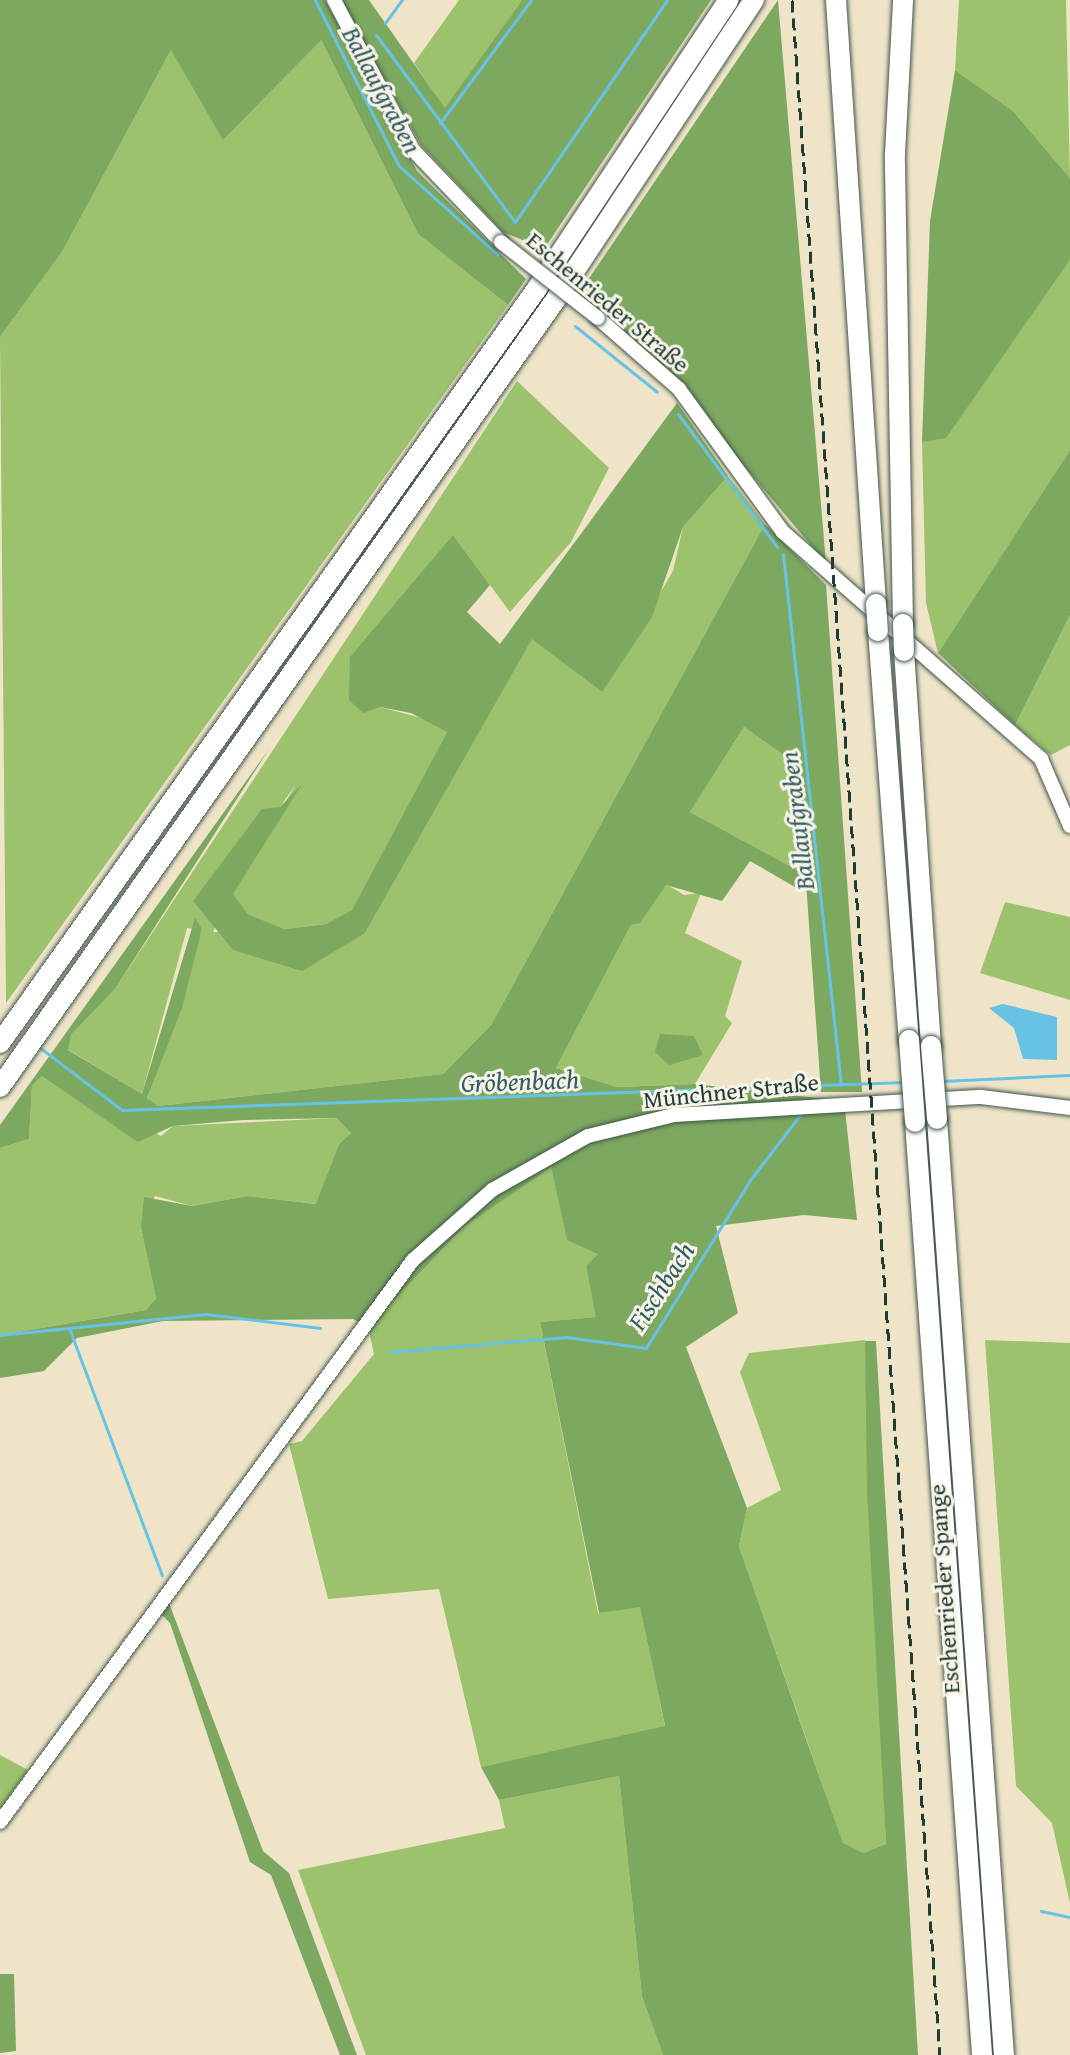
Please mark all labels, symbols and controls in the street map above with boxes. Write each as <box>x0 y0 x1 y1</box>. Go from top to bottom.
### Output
water label: Ballaufgraben <box>335 21 429 159</box>
street label: Eschenrieder Straße <box>521 225 695 379</box>
water label: Ballaufgraben <box>773 750 821 892</box>
water label: Gröbenbach <box>460 1063 580 1099</box>
street label: Münchner Straße <box>642 1067 820 1115</box>
water label: Fischbach <box>621 1236 701 1336</box>
street label: Eschenrieder Spange <box>922 1483 966 1695</box>

